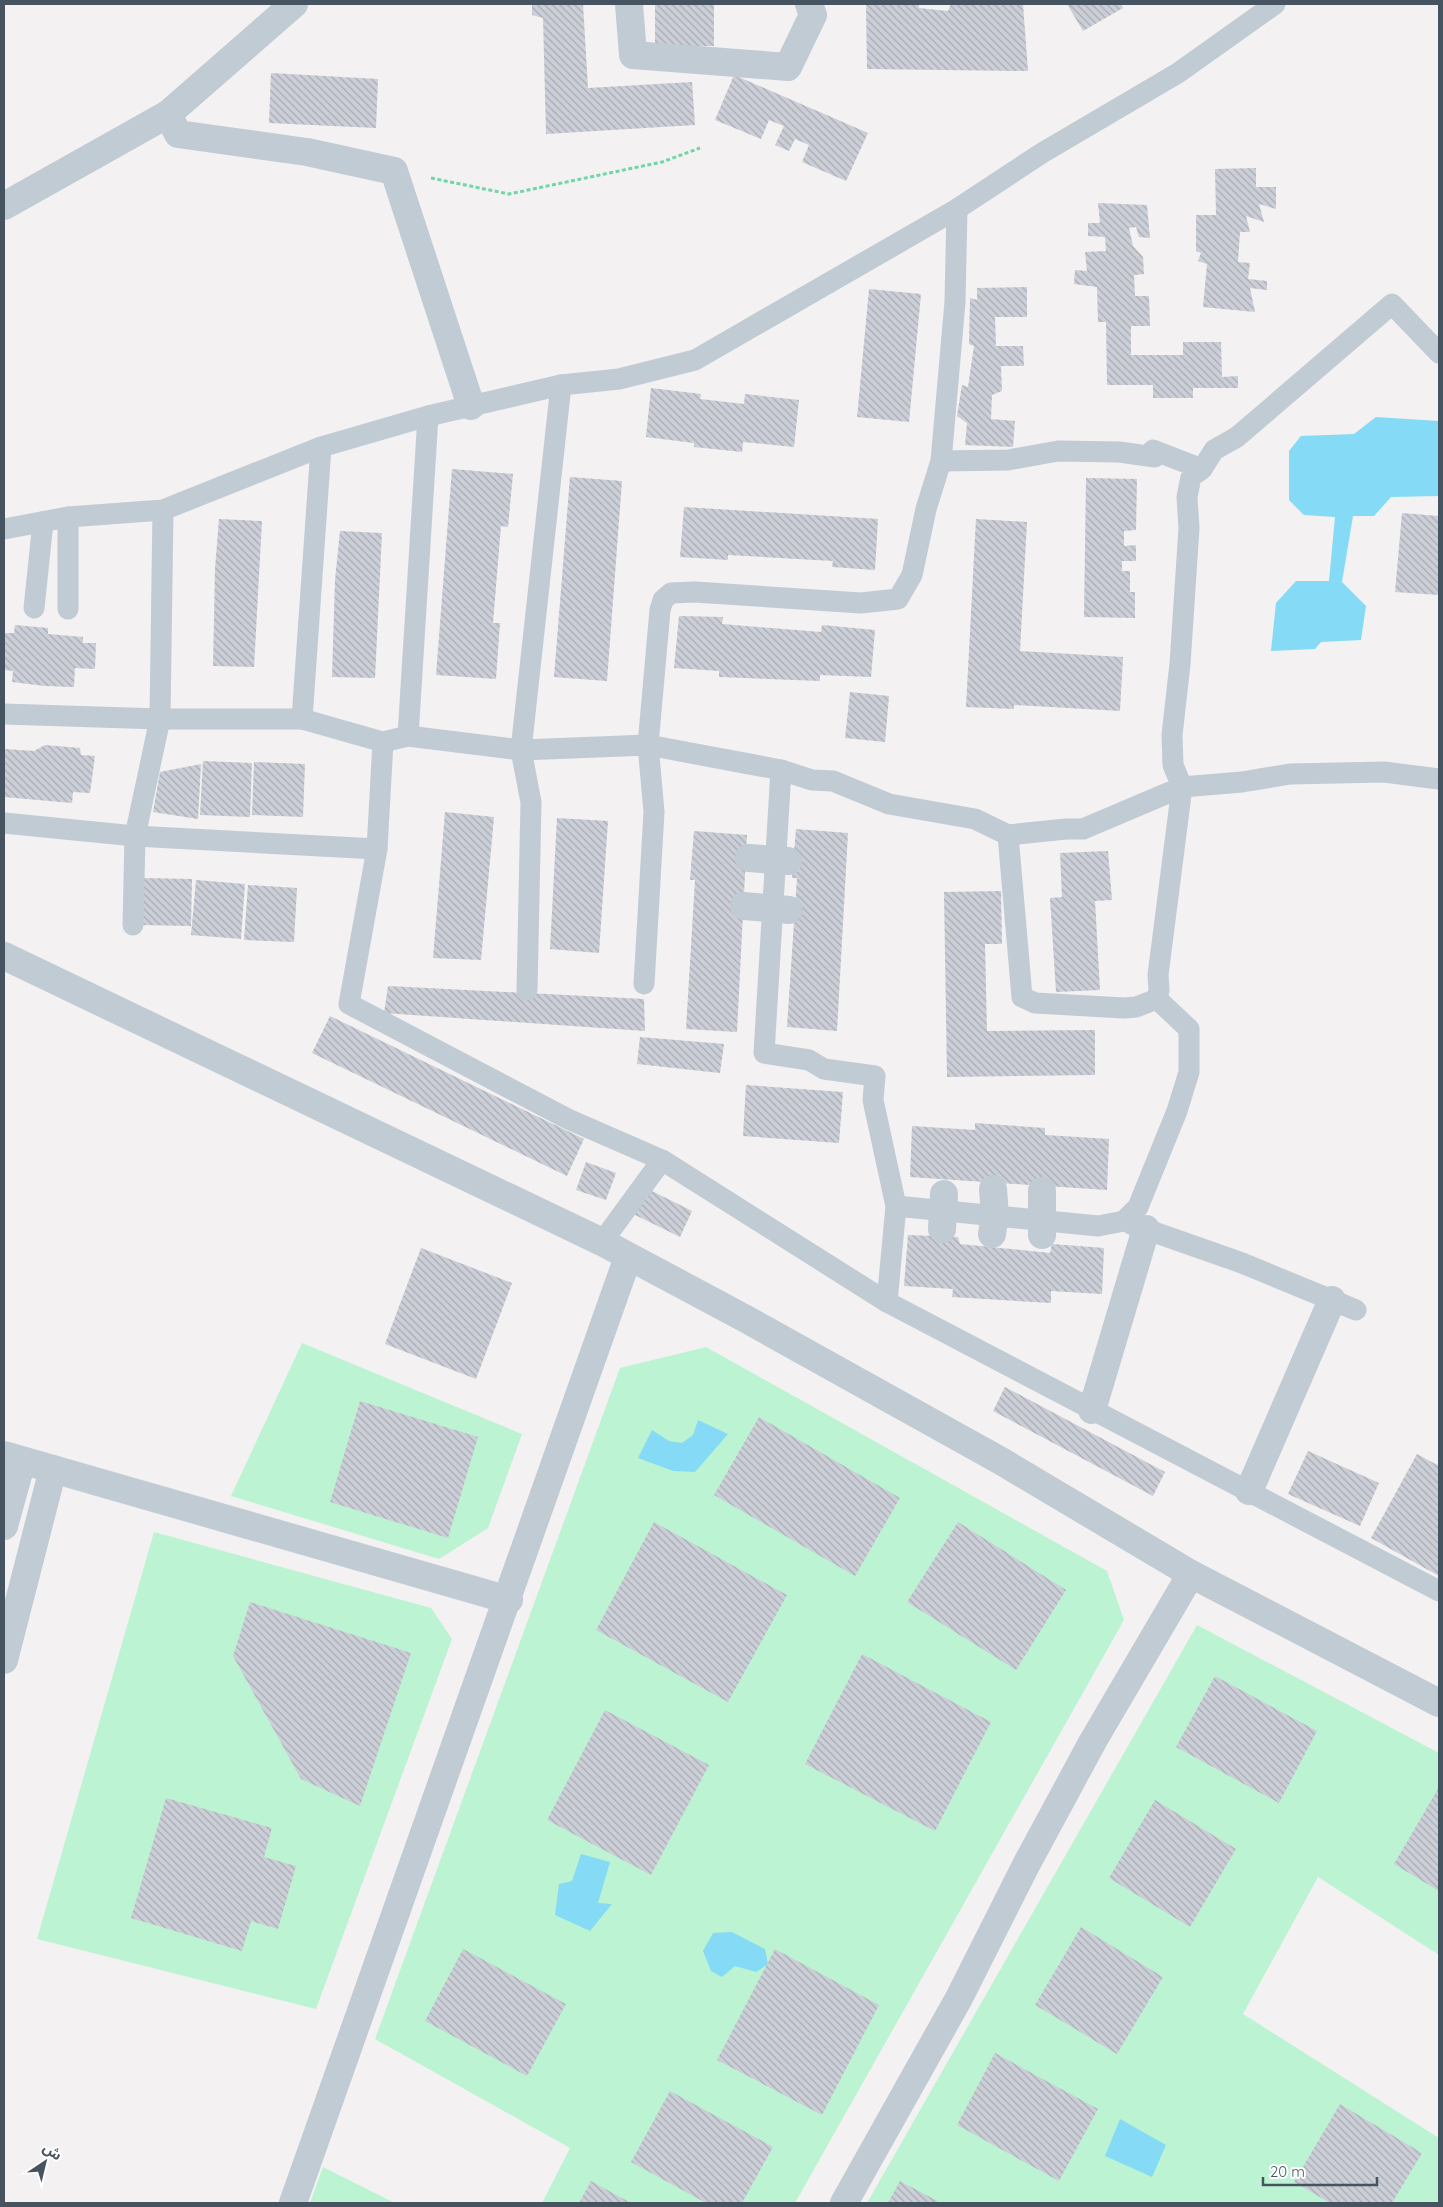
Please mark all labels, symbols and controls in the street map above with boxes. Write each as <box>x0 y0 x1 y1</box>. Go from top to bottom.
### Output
north arrow <box>20 2137 70 2187</box>
text: ش <box>39 2138 65 2164</box>
scale bar <box>1263 2154 1377 2186</box>
text: 20 m <box>1270 2162 1305 2181</box>

